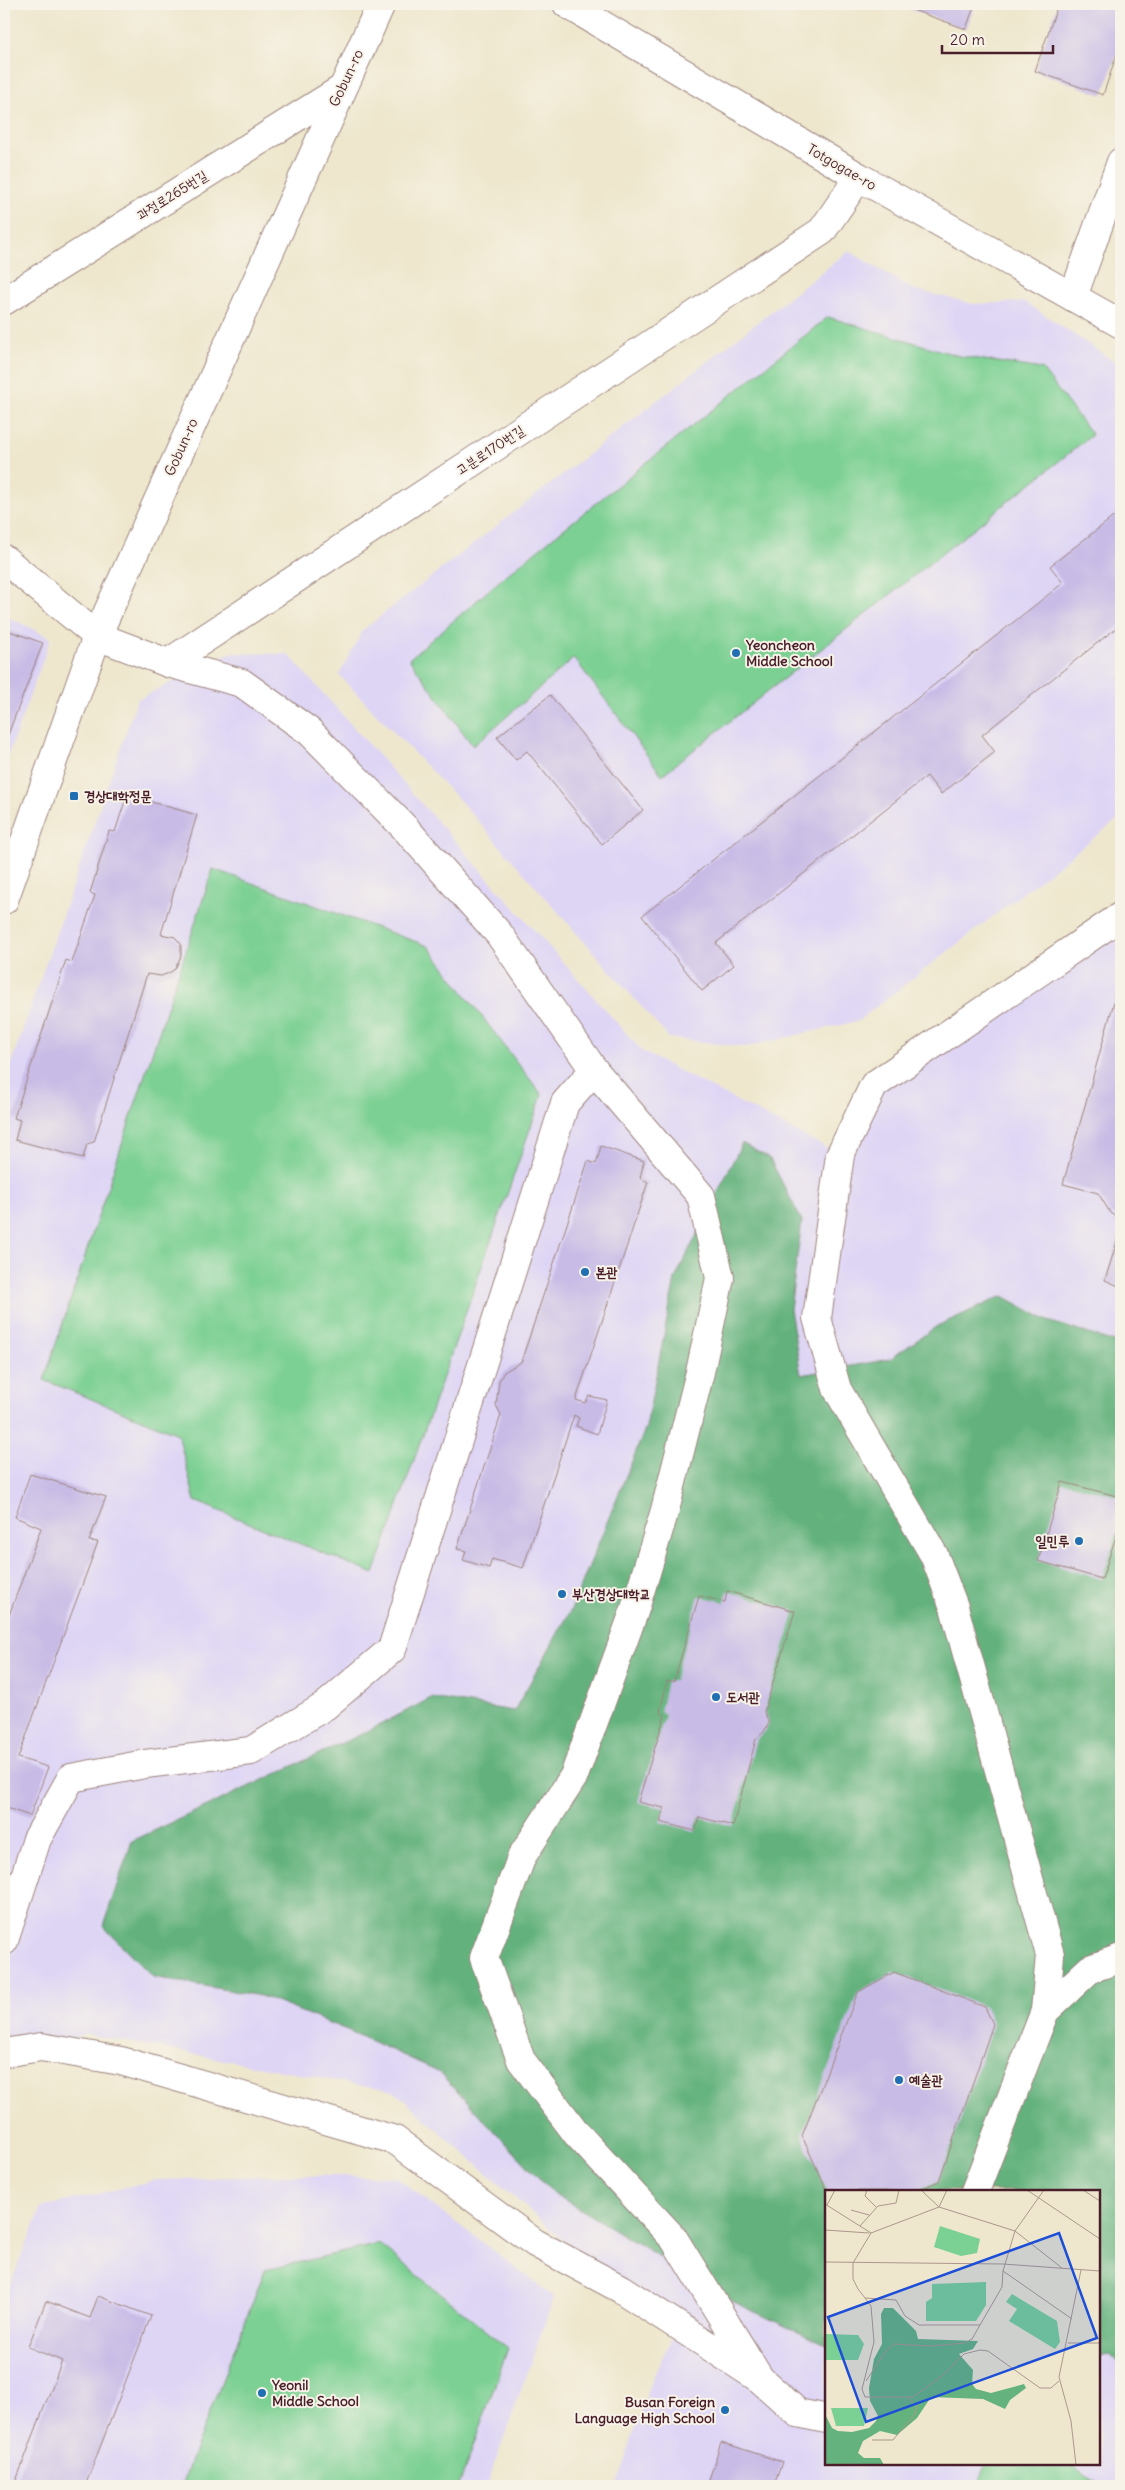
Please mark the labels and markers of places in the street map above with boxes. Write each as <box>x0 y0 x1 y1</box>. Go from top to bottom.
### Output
place label: Yeoncheon Middle School <box>745 636 833 670</box>
marker: Yeoncheon Middle School <box>730 647 742 659</box>
place label: 경상대학정문 <box>84 787 152 805</box>
marker: 경상대학정문 <box>68 790 80 802</box>
place label: 본관 <box>595 1263 618 1281</box>
marker: 본관 <box>579 1266 591 1278</box>
place label: 일민루 <box>1035 1532 1070 1550</box>
marker: 일민루 <box>1073 1535 1085 1547</box>
place label: 부산경상대학교 <box>572 1585 651 1603</box>
marker: 부산경상대학교 <box>556 1588 568 1600</box>
place label: 도서관 <box>726 1688 761 1706</box>
marker: 도서관 <box>710 1691 722 1703</box>
place label: 예술관 <box>909 2071 944 2089</box>
marker: 예술관 <box>893 2074 905 2086</box>
place label: Yeonil Middle School <box>271 2376 359 2410</box>
marker: Yeonil Middle School <box>256 2387 268 2399</box>
place label: Busan Foreign Language High School <box>575 2393 715 2427</box>
marker: Busan Foreign Language High School <box>719 2404 731 2416</box>

